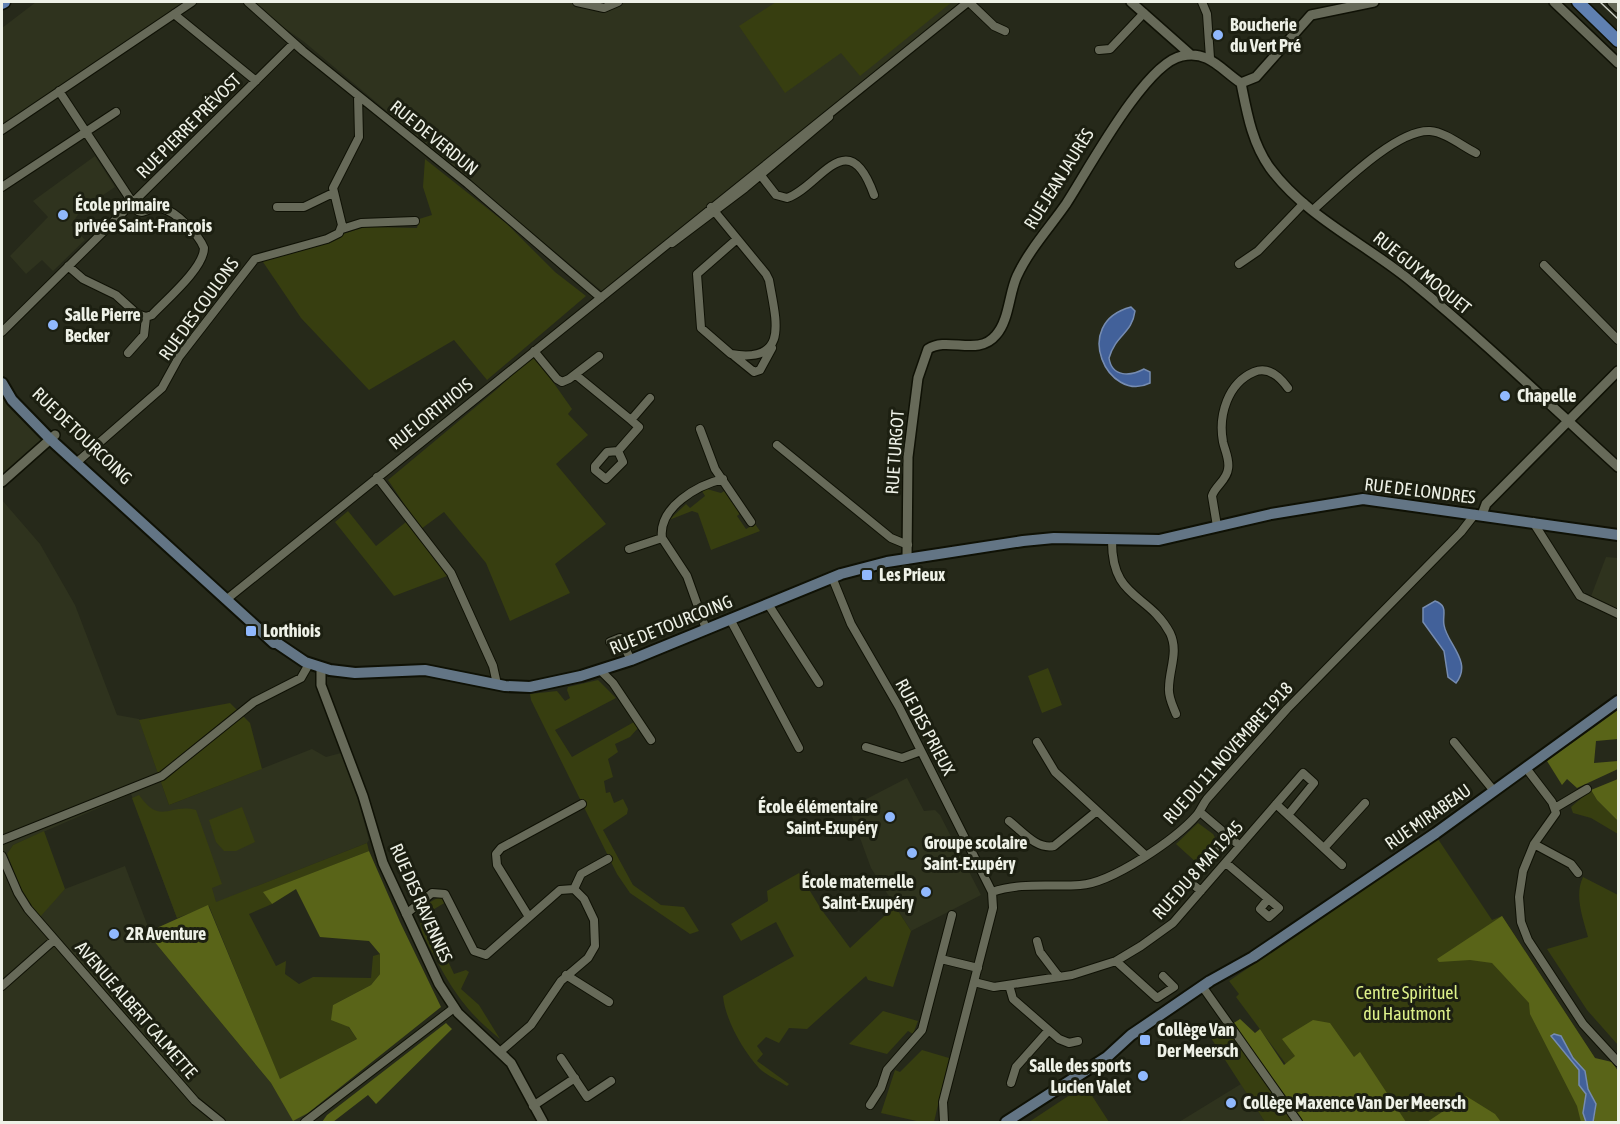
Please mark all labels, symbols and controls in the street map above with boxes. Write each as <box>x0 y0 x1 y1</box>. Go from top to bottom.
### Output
place label: Boucherie du Vert Pré <box>1230 14 1301 56</box>
marker: Boucherie du Vert Pré <box>1211 28 1225 42</box>
street label: RUE PIERRE PRÉVOST <box>132 69 245 182</box>
street label: RUE DE VERDUN <box>386 96 482 179</box>
street label: RUE JEAN JAURÈS <box>1019 124 1098 233</box>
place label: École primaire privée Saint-François <box>75 194 213 236</box>
marker: École primaire privée Saint-François <box>56 208 70 222</box>
street label: RUE GUY MOQUET <box>1369 227 1475 318</box>
street label: RUE DES COULONS <box>154 253 243 364</box>
place label: Salle Pierre Becker <box>65 304 141 346</box>
marker: Salle Pierre Becker <box>46 318 60 332</box>
street label: RUE LORTHIOIS <box>385 373 477 454</box>
street label: RUE DE TOURCOING <box>28 383 137 489</box>
place label: Chapelle <box>1517 385 1576 406</box>
marker: Chapelle <box>1498 389 1512 403</box>
street label: RUE TURGOT <box>881 409 908 495</box>
street label: RUE DE LONDRES <box>1363 473 1477 508</box>
place label: Les Prieux <box>879 564 946 585</box>
marker: Les Prieux <box>860 568 874 582</box>
street label: RUE DE TOURCOING <box>606 590 735 659</box>
place label: Lorthiois <box>263 620 321 641</box>
marker: Lorthiois <box>244 624 258 638</box>
street label: RUE DES PRIEUX <box>891 675 960 779</box>
street label: RUE DU 11 NOVEMBRE 1918 <box>1158 678 1297 828</box>
street label: RUE MIRABEAU <box>1381 779 1475 854</box>
place label: École élémentaire Saint-Exupéry <box>758 796 879 838</box>
marker: École élémentaire Saint-Exupéry <box>883 810 897 824</box>
street label: RUE DU 8 MAI 1945 <box>1148 816 1247 923</box>
place label: Groupe scolaire Saint-Exupéry <box>924 832 1027 874</box>
street label: RUE DES RAVENNES <box>386 840 457 966</box>
marker: Groupe scolaire Saint-Exupéry <box>905 846 919 860</box>
place label: École maternelle Saint-Exupéry <box>802 871 915 913</box>
marker: École maternelle Saint-Exupéry <box>919 885 933 899</box>
place label: 2R Aventure <box>126 923 206 944</box>
marker: 2R Aventure <box>107 927 121 941</box>
street label: AVENUE ALBERT CALMETTE <box>71 937 202 1083</box>
park label: Centre Spirituel du Hautmont <box>1356 982 1459 1024</box>
place label: Collège Van Der Meersch <box>1157 1019 1239 1061</box>
marker: Collège Van Der Meersch <box>1138 1033 1152 1047</box>
place label: Salle des sports Lucien Valet <box>1030 1055 1132 1097</box>
marker: Salle des sports Lucien Valet <box>1136 1069 1150 1083</box>
place label: Collège Maxence Van Der Meersch <box>1243 1092 1466 1113</box>
marker: Collège Maxence Van Der Meersch <box>1224 1096 1238 1110</box>

